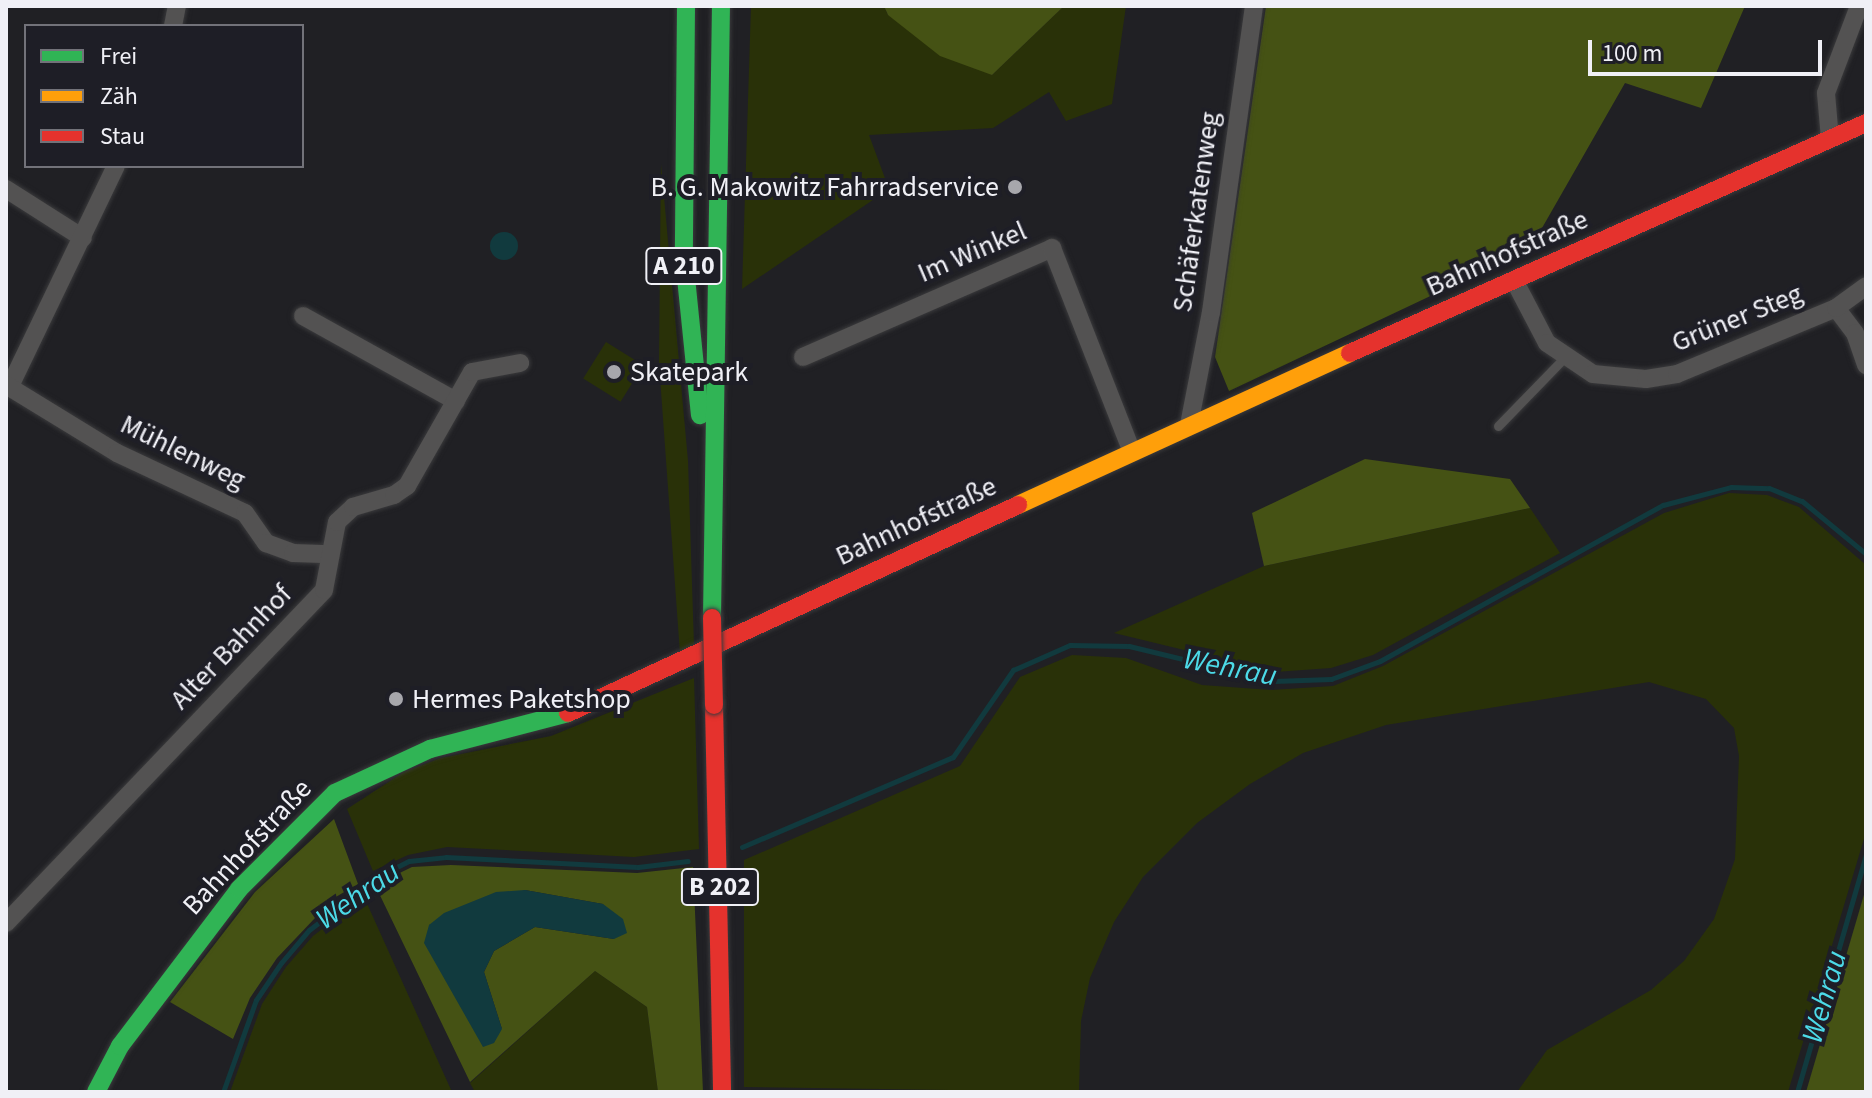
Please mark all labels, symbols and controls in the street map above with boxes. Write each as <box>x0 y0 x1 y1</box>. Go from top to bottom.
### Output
legend <box>24 24 304 168</box>
scale bar <box>1592 24 1826 74</box>
text: 100 m <box>1602 36 1662 71</box>
text: Frei <box>100 39 137 74</box>
text: Zäh <box>100 79 138 114</box>
street label: Schäferkatenweg <box>1165 110 1227 314</box>
text: Stau <box>100 119 145 154</box>
place label: B. G. Makowitz Fahrradservice <box>651 170 999 204</box>
marker: B. G. Makowitz Fahrradservice <box>1006 178 1024 196</box>
street label: Bahnhofstraße <box>1421 202 1593 304</box>
street label: Im Winkel <box>913 214 1031 290</box>
road number: A 210 <box>644 244 724 288</box>
street label: Grüner Steg <box>1667 277 1807 359</box>
place label: Skatepark <box>630 355 748 389</box>
marker: Skatepark <box>605 363 623 381</box>
street label: Mühlenweg <box>115 407 251 497</box>
street label: Bahnhofstraße <box>830 469 1002 573</box>
street label: Alter Bahnhof <box>163 578 299 716</box>
water label: Wehrau <box>1180 641 1280 695</box>
place label: Hermes Paketshop <box>412 682 631 716</box>
marker: Hermes Paketshop <box>387 690 405 708</box>
street label: Bahnhofstraße <box>176 772 318 922</box>
water label: Wehrau <box>309 854 407 938</box>
road number: B 202 <box>680 865 760 909</box>
water label: Wehrau <box>1795 947 1855 1047</box>

